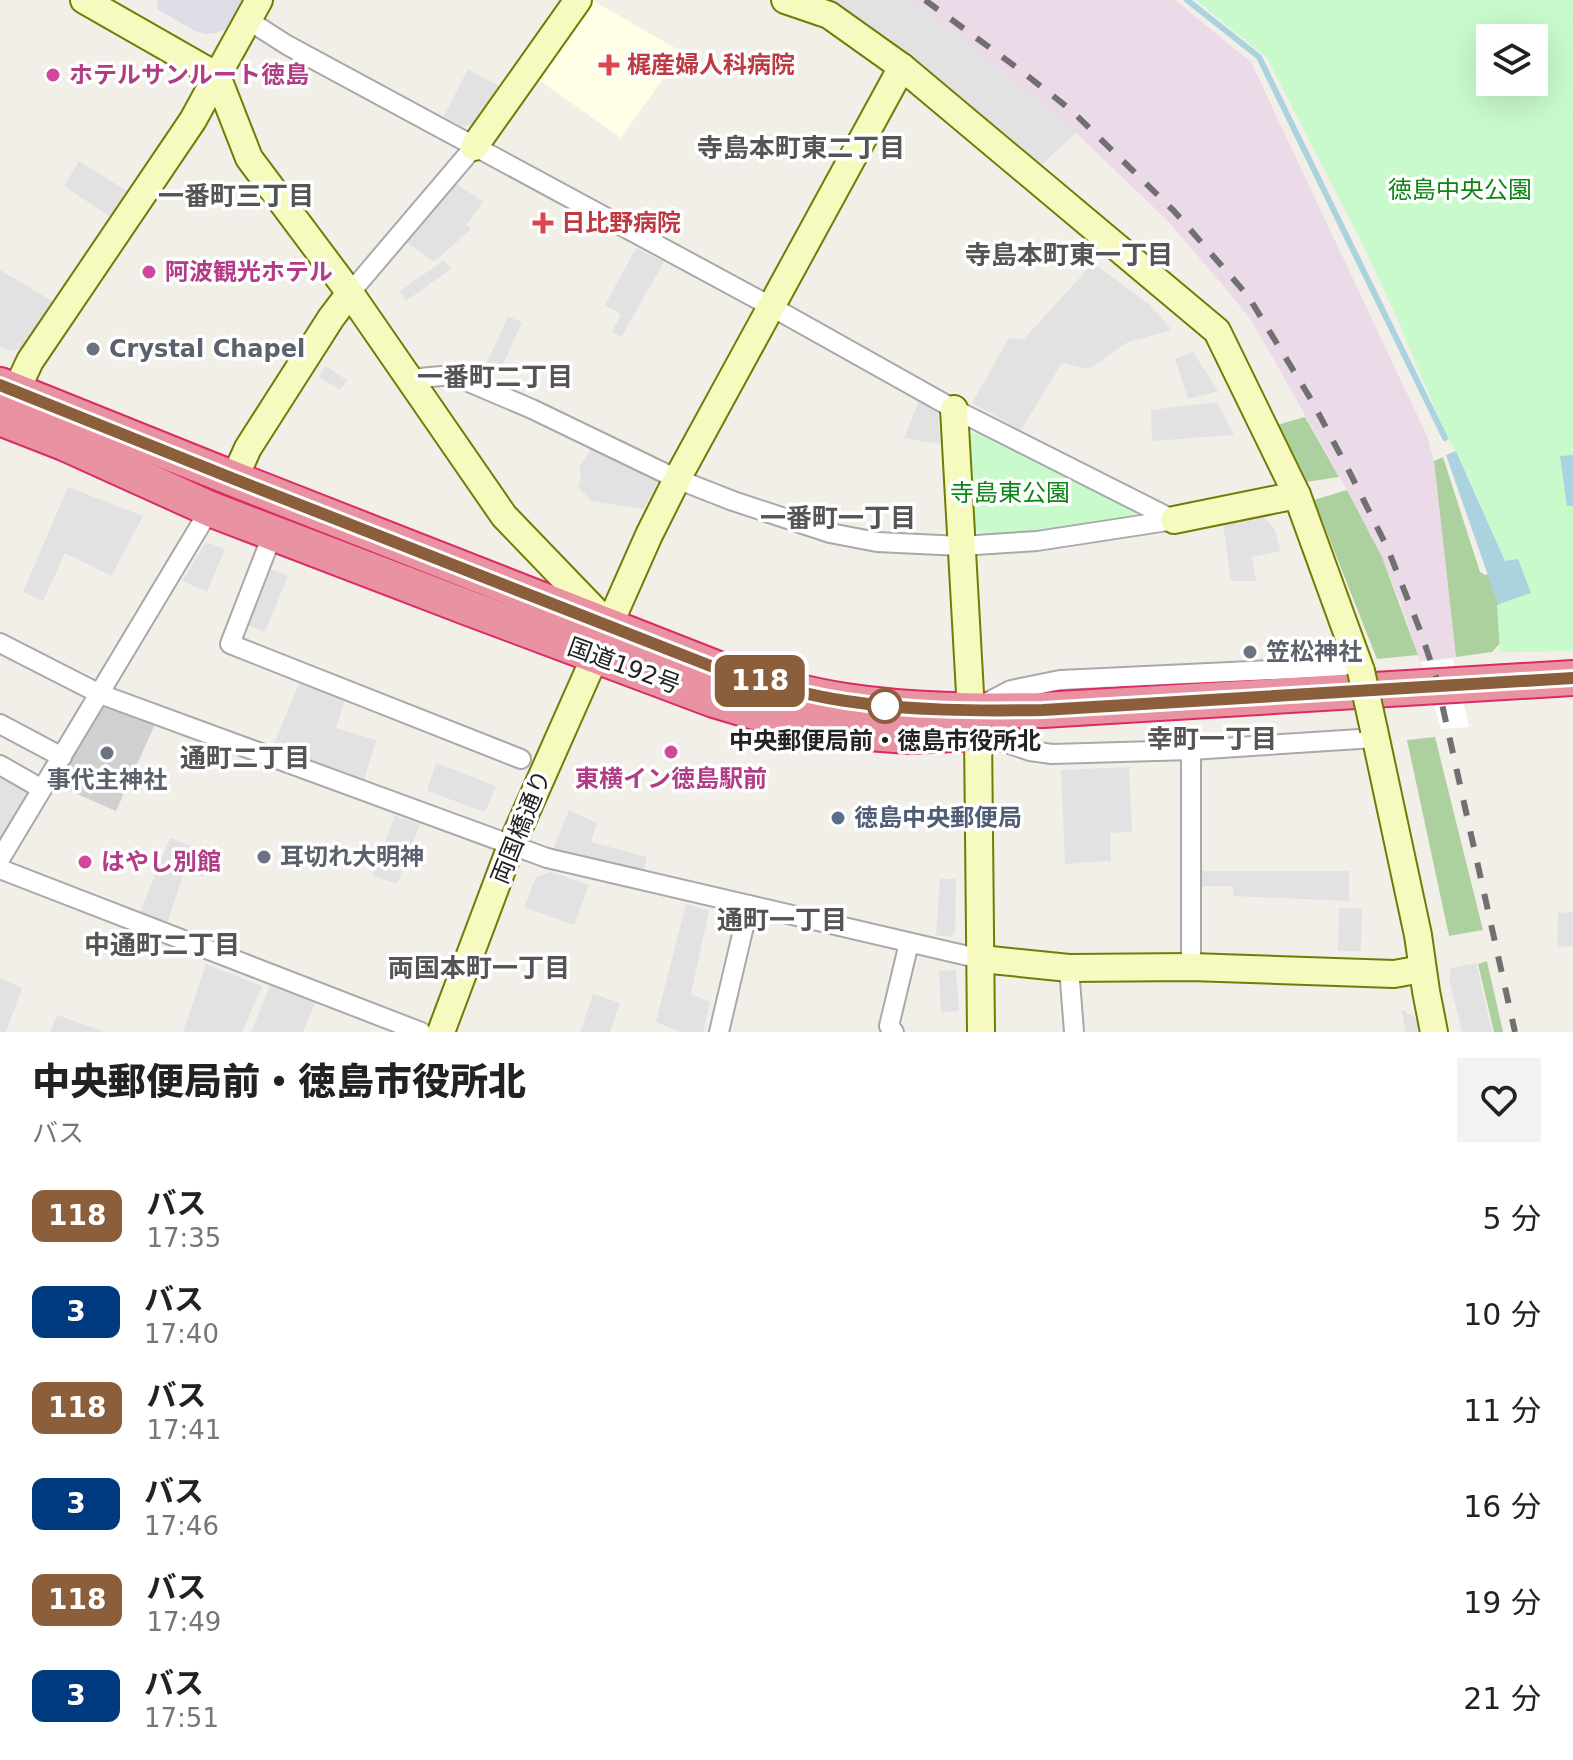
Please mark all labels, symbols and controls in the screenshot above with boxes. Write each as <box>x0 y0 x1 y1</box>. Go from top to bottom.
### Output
map controls <box>1476 24 1548 96</box>
button: layers <box>1476 24 1548 96</box>
place label: 梶産婦人科病院 <box>627 51 795 79</box>
marker: 梶産婦人科病院 <box>598 54 620 76</box>
place label: ホテルサンルート徳島 <box>69 61 309 89</box>
marker: ホテルサンルート徳島 <box>44 66 62 84</box>
district label: 寺島本町東二丁目 <box>697 133 905 163</box>
park label: 徳島中央公園 <box>1388 176 1532 204</box>
district label: 一番町三丁目 <box>158 181 314 211</box>
place label: 日比野病院 <box>561 209 681 237</box>
marker: 日比野病院 <box>532 212 554 234</box>
district label: 寺島本町東一丁目 <box>965 240 1173 270</box>
place label: 阿波観光ホテル <box>165 258 333 286</box>
marker: 阿波観光ホテル <box>140 263 158 281</box>
place label: Crystal Chapel <box>109 335 305 363</box>
marker: Crystal Chapel <box>84 340 102 358</box>
district label: 一番町二丁目 <box>417 362 573 392</box>
park label: 寺島東公園 <box>950 479 1070 507</box>
district label: 一番町一丁目 <box>760 503 916 533</box>
street label: 国道192号 <box>564 633 684 699</box>
place label: 笠松神社 <box>1266 638 1362 666</box>
marker: 笠松神社 <box>1241 643 1259 661</box>
line badge: 118 <box>714 655 806 707</box>
text: 118 <box>731 664 789 697</box>
marker: 中央郵便局前・徳島市役所北 <box>868 689 902 723</box>
district label: 幸町一丁目 <box>1147 724 1277 754</box>
place label: 中央郵便局前・徳島市役所北 <box>729 727 1041 755</box>
district label: 通町二丁目 <box>180 743 310 773</box>
marker: 東横イン徳島駅前 <box>662 743 680 761</box>
marker: 事代主神社 <box>98 744 116 762</box>
place label: 東横イン徳島駅前 <box>575 765 767 793</box>
place label: 事代主神社 <box>47 766 167 794</box>
street label: 両国橋通り <box>486 766 556 888</box>
place label: 徳島中央郵便局 <box>854 804 1022 832</box>
marker: 徳島中央郵便局 <box>829 809 847 827</box>
place label: 耳切れ大明神 <box>280 843 424 871</box>
place label: はやし別館 <box>101 848 221 876</box>
marker: 耳切れ大明神 <box>255 848 273 866</box>
marker: はやし別館 <box>76 853 94 871</box>
district label: 通町一丁目 <box>717 905 847 935</box>
district label: 中通町二丁目 <box>84 930 240 960</box>
district label: 両国本町一丁目 <box>388 953 570 983</box>
button: heart <box>1457 1058 1541 1142</box>
text: 中央郵便局前・徳島市役所北 <box>32 1060 526 1104</box>
text: バス <box>32 1118 84 1148</box>
text: バス <box>146 1186 206 1221</box>
text: 118 <box>48 1199 106 1232</box>
text: 5 分 <box>1482 1201 1541 1236</box>
text: 17:35 <box>146 1223 221 1253</box>
text: バス <box>144 1282 204 1317</box>
text: 3 <box>66 1295 86 1328</box>
text: 10 分 <box>1463 1297 1541 1332</box>
text: 17:40 <box>144 1319 219 1349</box>
text: バス <box>146 1378 206 1413</box>
text: 118 <box>48 1391 106 1424</box>
text: 11 分 <box>1463 1393 1541 1428</box>
text: 17:41 <box>146 1415 221 1445</box>
text: バス <box>144 1474 204 1509</box>
text: 3 <box>66 1487 86 1520</box>
text: 16 分 <box>1463 1489 1541 1524</box>
text: 17:46 <box>144 1511 219 1541</box>
text: バス <box>146 1570 206 1605</box>
text: 118 <box>48 1583 106 1616</box>
text: 19 分 <box>1463 1585 1541 1620</box>
text: 17:49 <box>146 1607 221 1637</box>
text: バス <box>144 1666 204 1701</box>
text: 3 <box>66 1679 86 1712</box>
text: 21 分 <box>1463 1681 1541 1716</box>
text: 17:51 <box>144 1703 219 1733</box>

